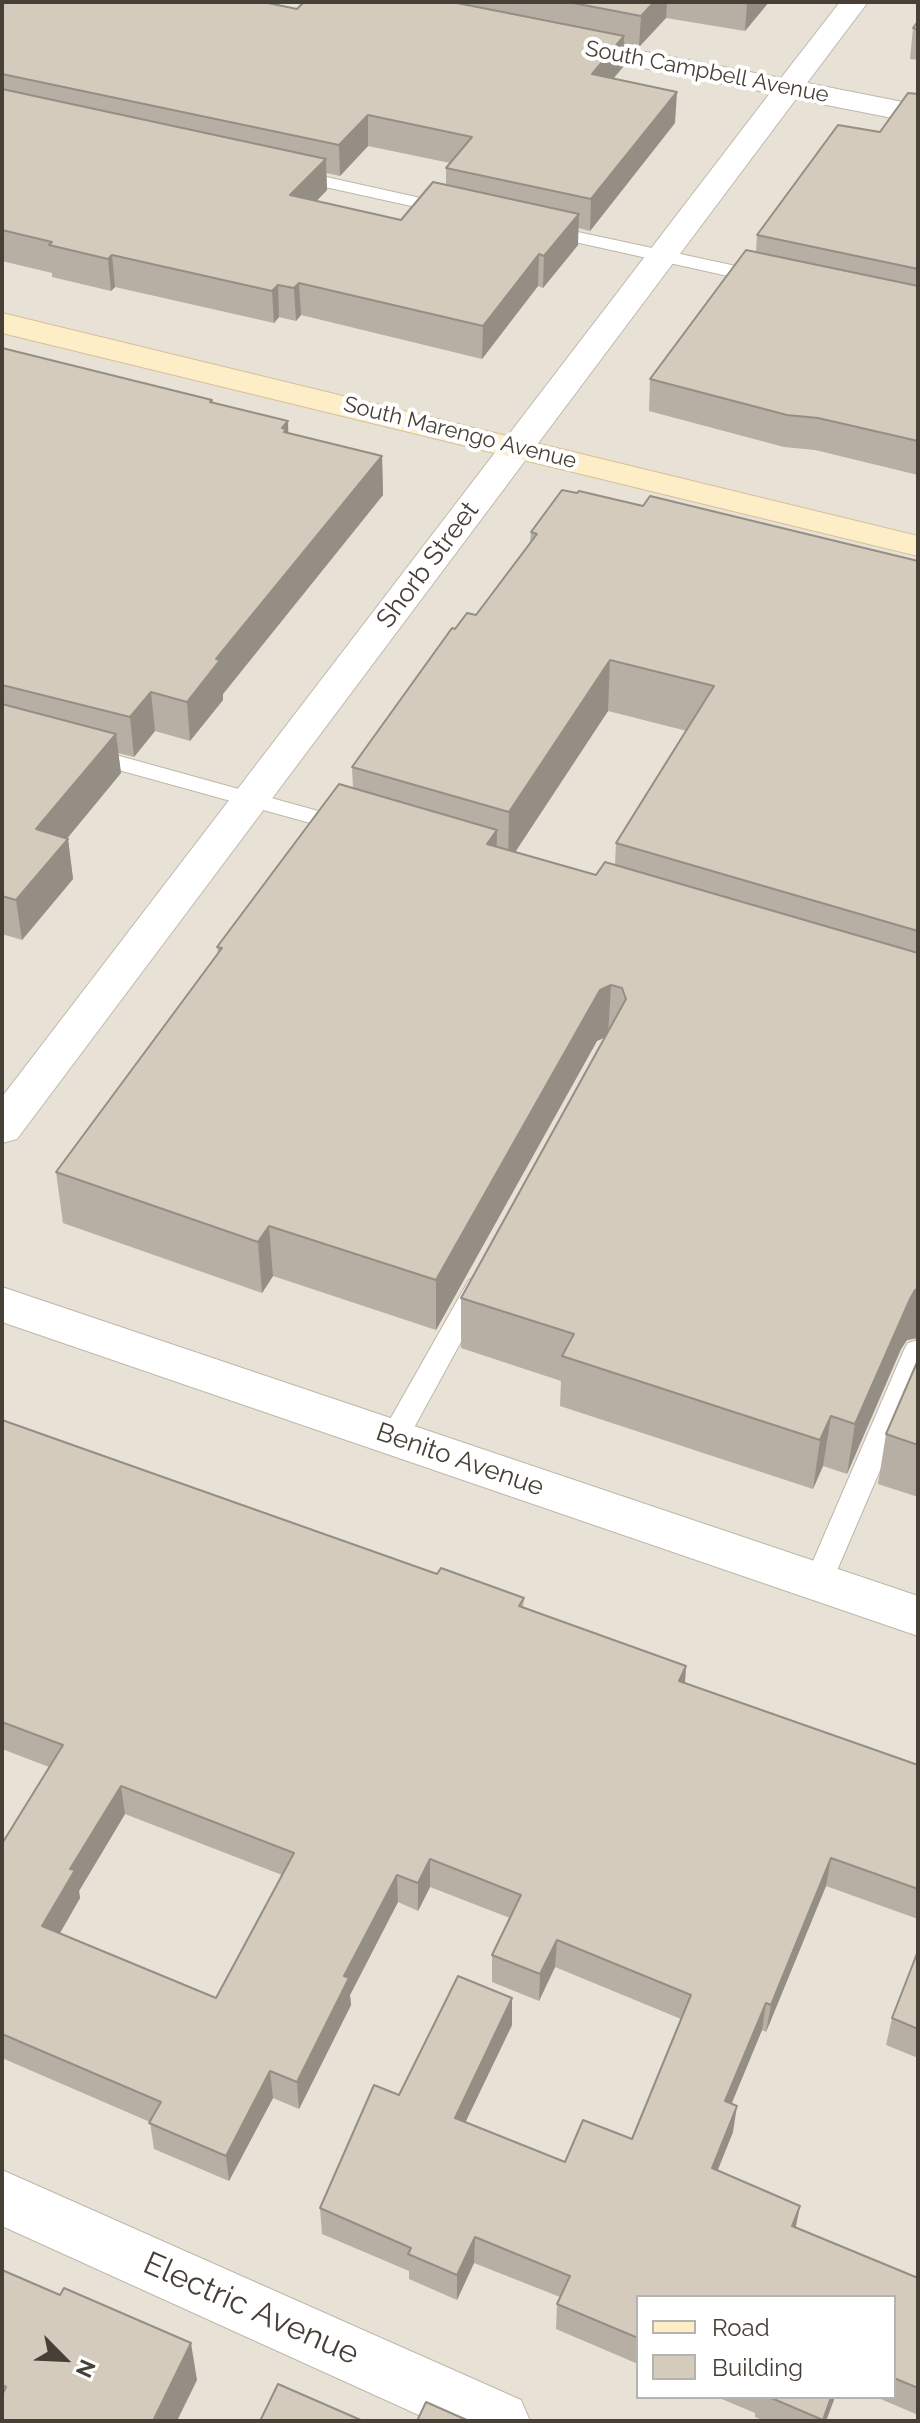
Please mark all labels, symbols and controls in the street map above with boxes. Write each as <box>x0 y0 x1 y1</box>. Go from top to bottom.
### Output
street label: South Campbell Avenue <box>583 35 831 109</box>
street label: South Marengo Avenue <box>341 391 579 475</box>
street label: Shorb Street <box>370 496 486 634</box>
street label: Benito Avenue <box>372 1417 548 1503</box>
street label: Electric Avenue <box>137 2244 365 2374</box>
legend <box>636 2295 896 2399</box>
text: Road <box>712 2313 770 2342</box>
north arrow <box>24 2319 104 2399</box>
text: Building <box>712 2353 803 2382</box>
text: N <box>71 2356 101 2382</box>

